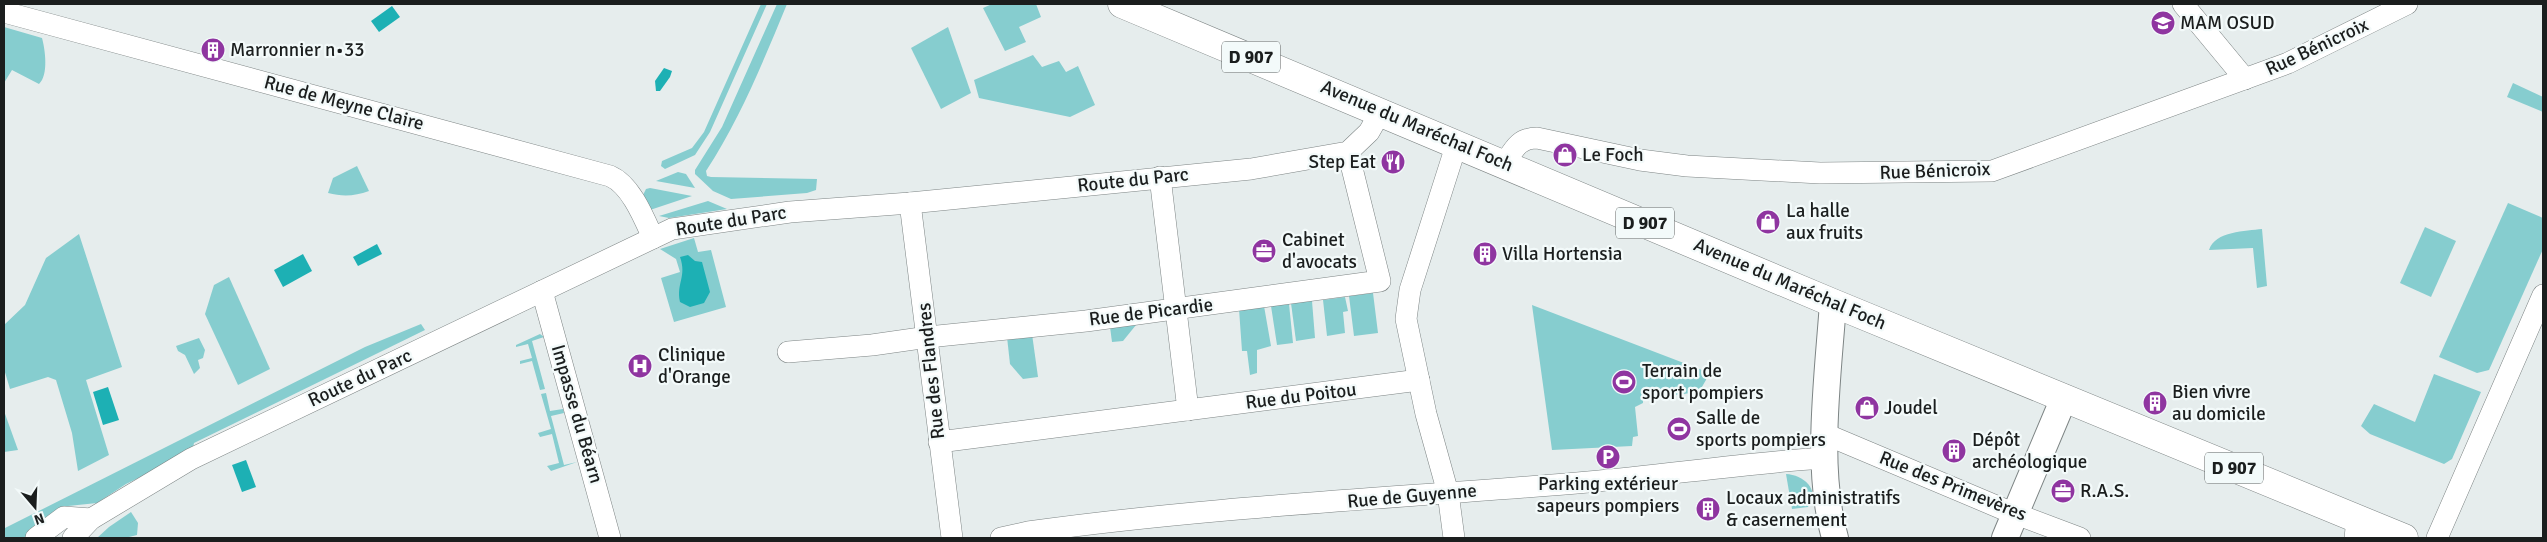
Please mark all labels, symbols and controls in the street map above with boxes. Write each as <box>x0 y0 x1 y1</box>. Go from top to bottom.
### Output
school or university icon: MAM OSUD <box>2150 10 2176 36</box>
place label: MAM OSUD <box>2180 11 2275 35</box>
street label: Rue Bénicroix <box>2262 13 2373 81</box>
building icon: Marronnier n•33 <box>200 37 226 63</box>
place label: Marronnier n•33 <box>230 38 364 62</box>
road number: D 907 <box>1222 42 1280 72</box>
street label: Rue de Meyne Claire <box>262 70 426 136</box>
street label: Avenue du Maréchal Foch <box>1317 75 1517 177</box>
shop icon: Le Foch <box>1552 142 1578 168</box>
place label: Le Foch <box>1582 143 1644 167</box>
restaurant icon: Step Eat <box>1380 149 1406 175</box>
place label: Step Eat <box>1309 150 1376 174</box>
street label: Rue Bénicroix <box>1879 157 1991 185</box>
street label: Route du Parc <box>1076 162 1190 198</box>
place label: La halle aux fruits <box>1786 199 1863 245</box>
street label: Route du Parc <box>674 200 788 242</box>
road number: D 907 <box>1616 208 1674 238</box>
shop icon: La halle aux fruits <box>1755 209 1781 235</box>
place label: Cabinet d'avocats <box>1282 228 1357 274</box>
street label: Avenue du Maréchal Foch <box>1690 233 1890 335</box>
office icon: Cabinet d'avocats <box>1251 238 1277 264</box>
building icon: Villa Hortensia <box>1472 241 1498 267</box>
place label: Villa Hortensia <box>1502 242 1622 266</box>
street label: Rue de Picardie <box>1088 292 1214 332</box>
street label: Rue des Flandres <box>912 302 950 440</box>
street label: Impasse du Béarn <box>546 342 608 486</box>
street label: Route du Parc <box>304 343 416 413</box>
place label: Clinique d'Orange <box>658 343 731 389</box>
hospital icon: Clinique d'Orange <box>627 353 653 379</box>
place label: Terrain de sport pompiers <box>1642 359 1764 405</box>
sports icon: Terrain de sport pompiers <box>1611 369 1637 395</box>
street label: Rue du Poitou <box>1244 377 1358 415</box>
place label: Bien vivre au domicile <box>2172 380 2266 426</box>
building icon: Bien vivre au domicile <box>2142 390 2168 416</box>
shop icon: Joudel <box>1854 395 1880 421</box>
place label: Joudel <box>1884 396 1938 420</box>
place label: Salle de sports pompiers <box>1696 406 1826 452</box>
sports icon: Salle de sports pompiers <box>1666 416 1692 442</box>
place label: Dépôt archéologique <box>1972 428 2087 474</box>
building icon: Dépôt archéologique <box>1941 438 1967 464</box>
parking icon: Parking extérieur sapeurs pompiers <box>1595 444 1621 470</box>
street label: Rue des Primevères <box>1876 445 2030 527</box>
road number: D 907 <box>2205 452 2263 483</box>
place label: Parking extérieur sapeurs pompiers <box>1537 472 1679 518</box>
street label: Rue de Guyenne <box>1346 478 1478 514</box>
office icon: R.A.S. <box>2050 478 2076 504</box>
place label: R.A.S. <box>2080 479 2129 503</box>
north arrow <box>10 482 60 532</box>
place label: Locaux administratifs & casernement <box>1726 486 1900 532</box>
building icon: Locaux administratifs & casernement <box>1695 496 1721 522</box>
text: N <box>32 509 46 528</box>

